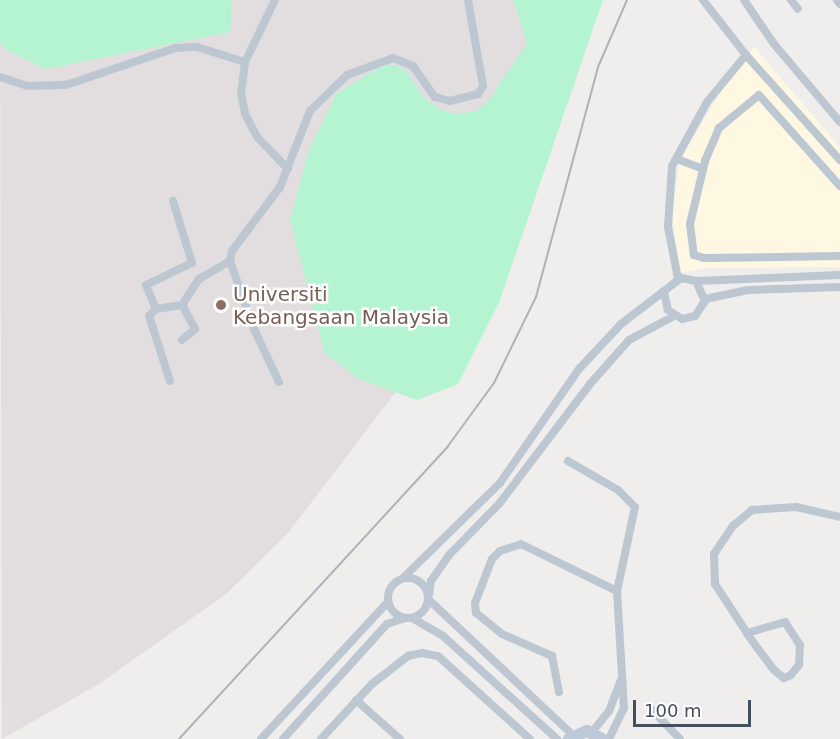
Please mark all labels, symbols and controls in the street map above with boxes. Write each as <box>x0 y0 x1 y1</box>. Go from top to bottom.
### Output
place label: Universiti Kebangsaan Malaysia <box>233 282 449 329</box>
marker: Universiti Kebangsaan Malaysia <box>214 298 228 312</box>
scale bar <box>636 688 754 726</box>
text: 100 m <box>644 700 702 721</box>

